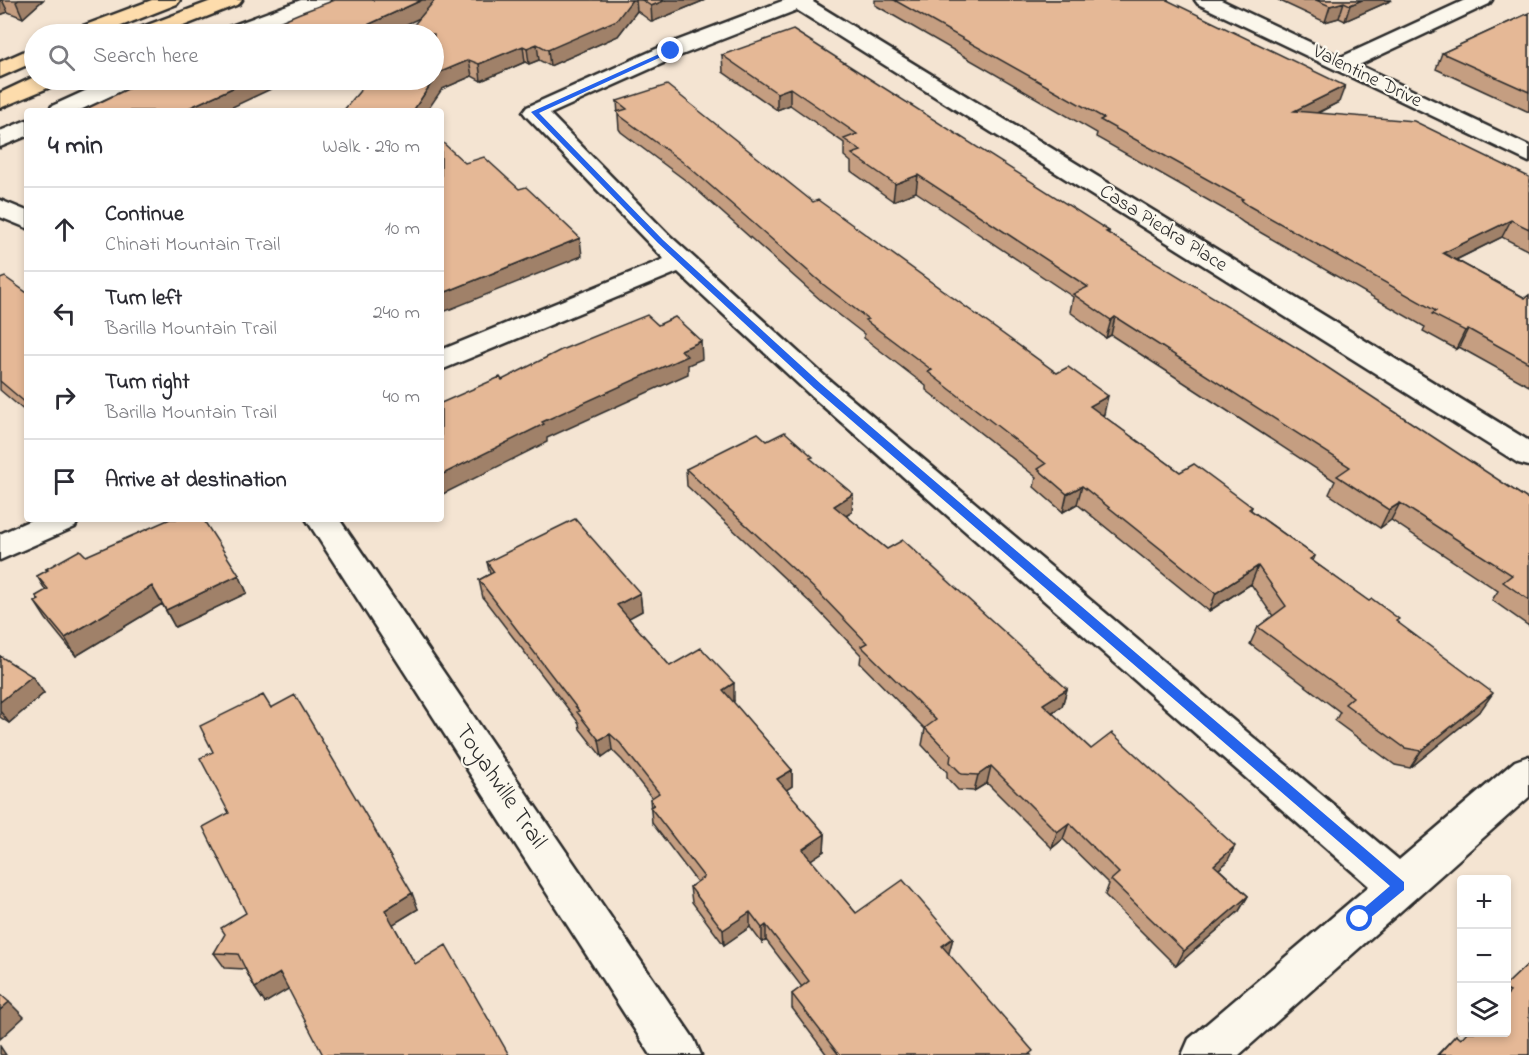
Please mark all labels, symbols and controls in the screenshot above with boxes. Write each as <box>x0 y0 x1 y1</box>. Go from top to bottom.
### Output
search box <box>24 24 444 90</box>
route end <box>657 37 683 63</box>
street label: Valentine Drive <box>1307 38 1427 116</box>
icon: search <box>45 41 78 74</box>
text: Search here <box>93 41 198 73</box>
text: 4 min <box>48 128 103 166</box>
text: Walk · 290 m <box>322 133 420 162</box>
street label: Casa Piedra Place <box>1093 178 1233 280</box>
text: Continue <box>105 199 184 231</box>
icon: ahead <box>48 213 81 246</box>
text: 10 m <box>384 215 420 244</box>
text: Chinati Mountain Trail <box>105 231 280 260</box>
text: Turn left <box>105 283 182 315</box>
icon: left <box>48 297 81 330</box>
text: 240 m <box>373 299 420 328</box>
text: Barilla Mountain Trail <box>105 315 277 344</box>
text: Turn right <box>105 367 190 399</box>
icon: right <box>48 381 81 414</box>
text: 40 m <box>383 383 420 412</box>
text: Barilla Mountain Trail <box>105 399 277 428</box>
icon: arrive <box>48 465 81 498</box>
text: Arrive at destination <box>105 465 287 497</box>
street label: Toyahville Trail <box>444 718 555 857</box>
map controls <box>1457 875 1511 1037</box>
button: + <box>1457 875 1511 929</box>
route start <box>1346 905 1372 931</box>
button: − <box>1457 929 1511 983</box>
button: layers <box>1457 983 1511 1037</box>

